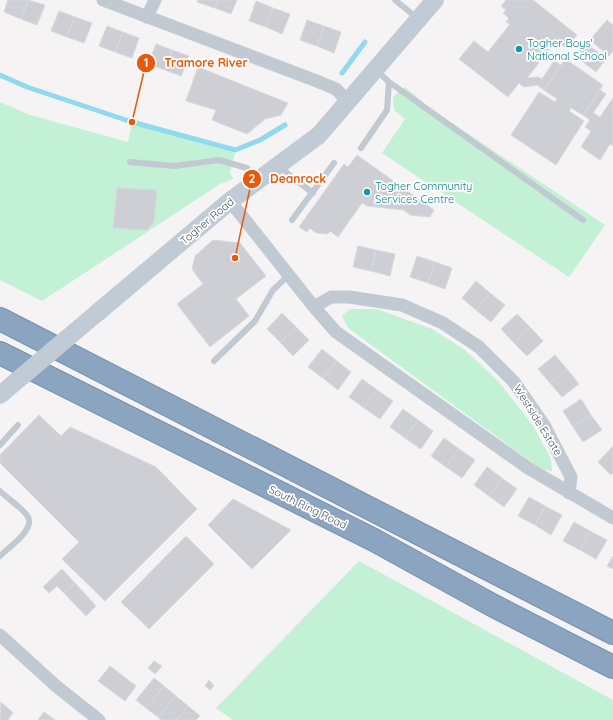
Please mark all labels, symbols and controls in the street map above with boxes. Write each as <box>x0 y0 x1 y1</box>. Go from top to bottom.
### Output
place label: Togher Boys' National School <box>527 36 607 63</box>
marker: Togher Boys' National School <box>514 44 524 54</box>
callout: Tramore River <box>136 51 255 75</box>
text: 1 <box>144 55 148 70</box>
text: Tramore River <box>164 55 248 70</box>
callout: Deanrock <box>242 167 334 191</box>
text: 2 <box>249 171 256 186</box>
text: Deanrock <box>270 171 326 186</box>
place label: Togher Community Services Centre <box>375 179 472 206</box>
marker: Togher Community Services Centre <box>362 187 372 197</box>
street label: Togher Road <box>177 194 237 248</box>
street label: Westside Estate <box>511 382 565 458</box>
street label: South Ring Road <box>267 482 349 532</box>

